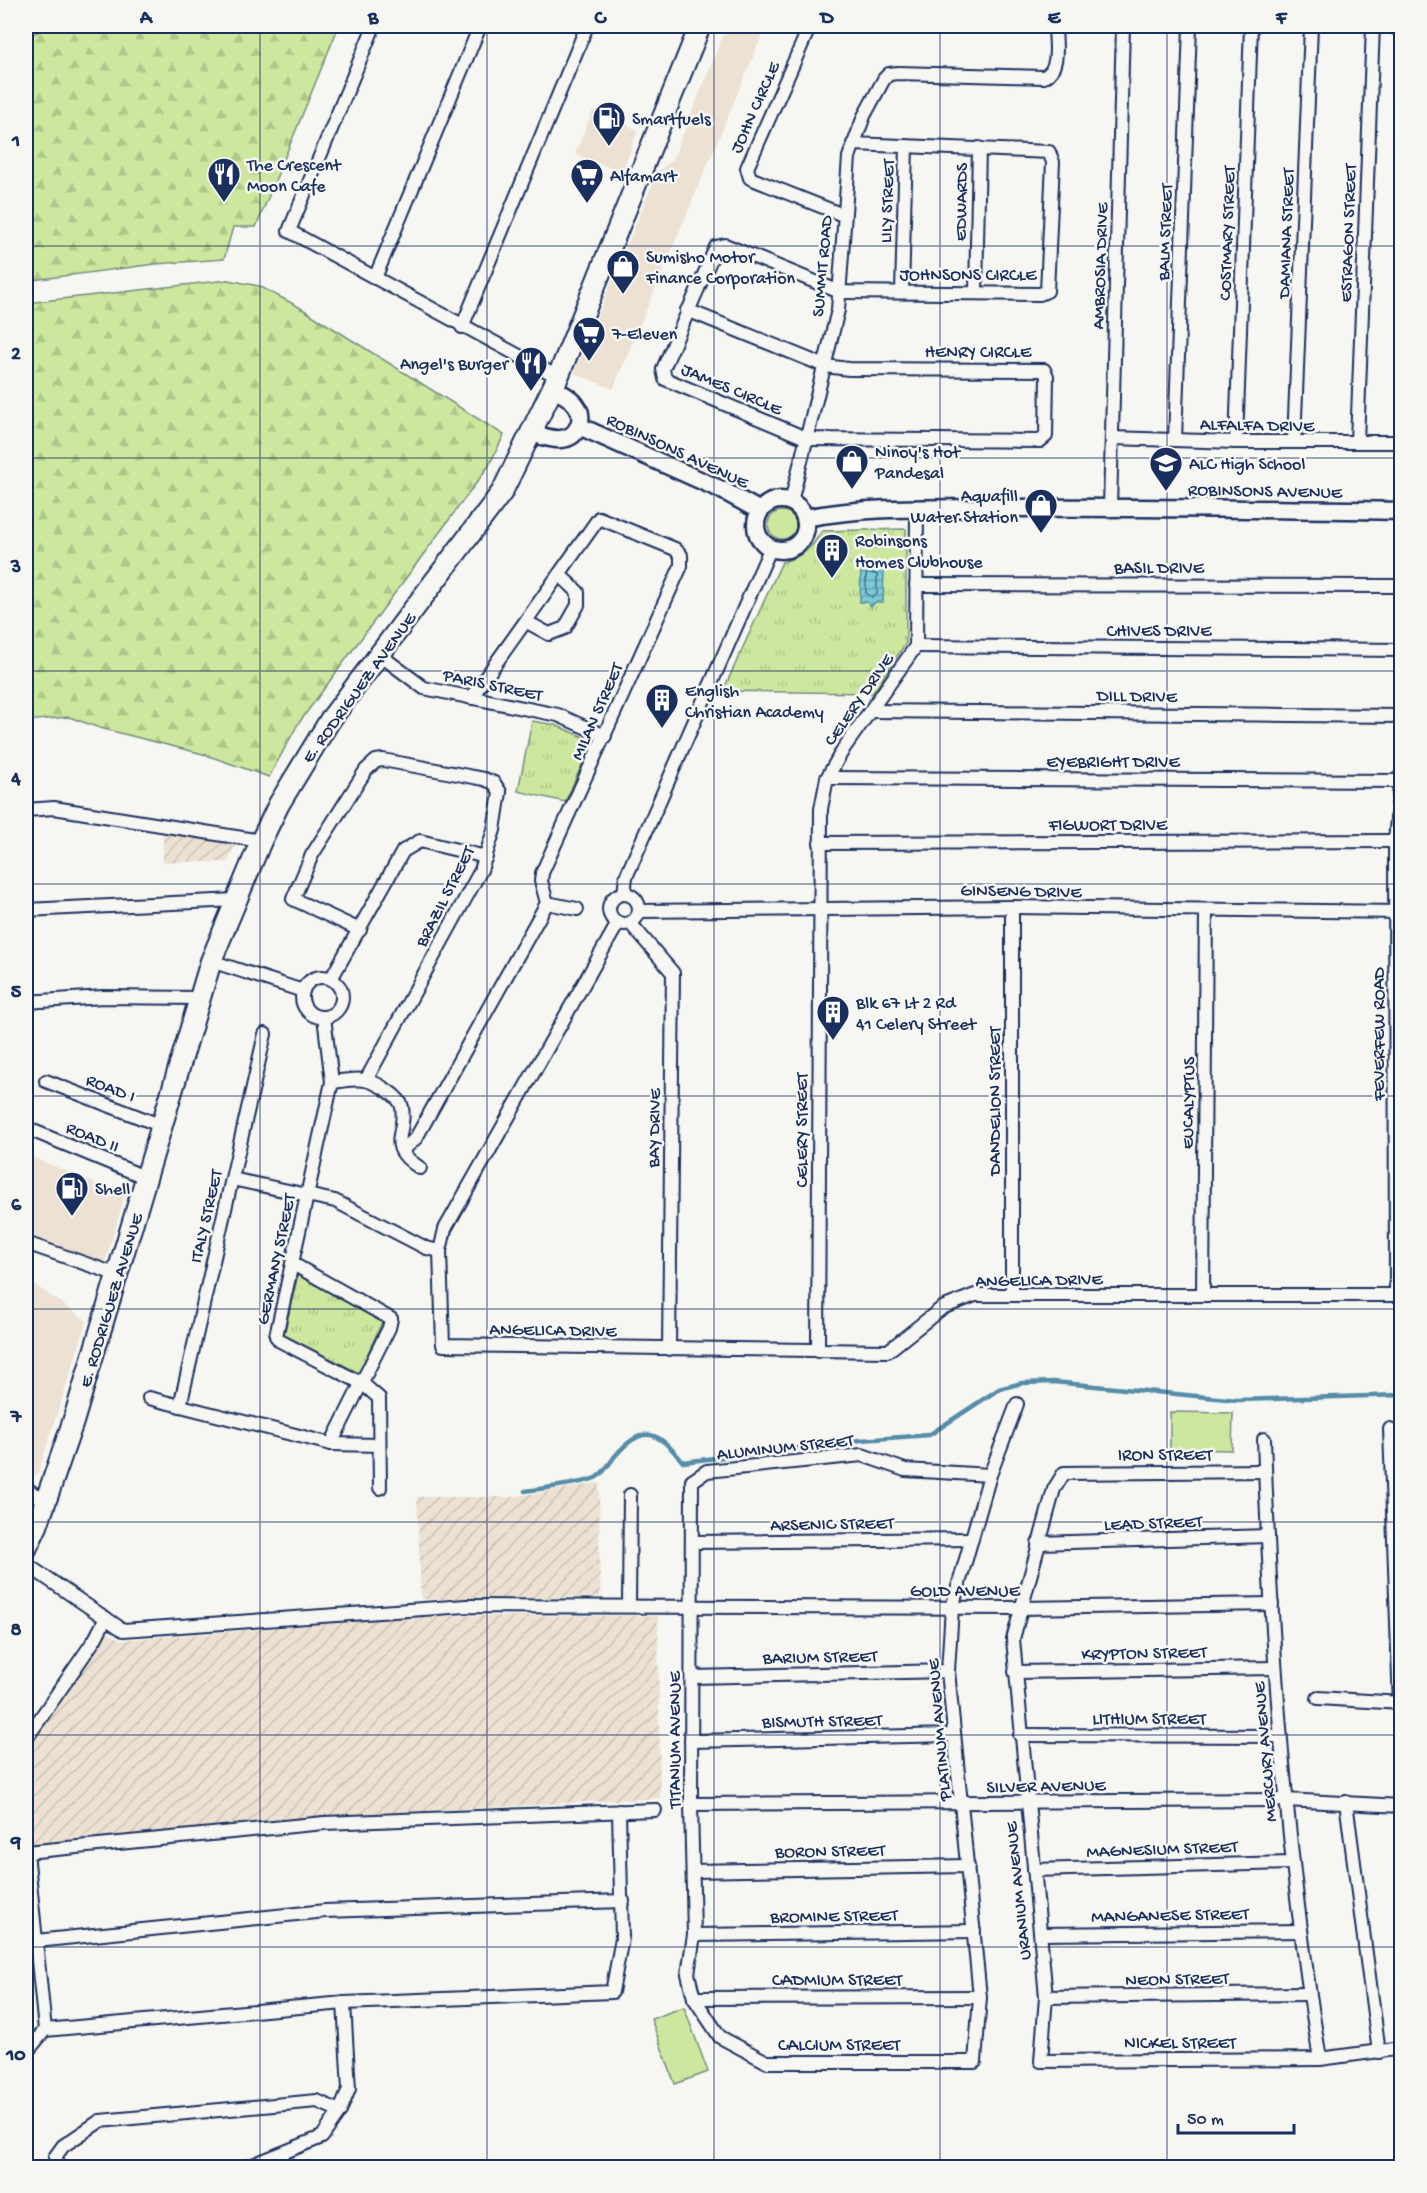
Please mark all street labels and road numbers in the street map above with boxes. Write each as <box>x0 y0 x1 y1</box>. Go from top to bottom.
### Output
street label: JOHN CIRCLE <box>727 58 786 157</box>
street label: LILY STREET <box>877 158 900 244</box>
street label: EDWARDS <box>951 162 974 241</box>
street label: ESTRAGON STREET <box>1337 162 1362 303</box>
street label: COSTMARY STREET <box>1216 164 1241 301</box>
street label: DAMIANA STREET <box>1275 166 1300 300</box>
street label: BALM STREET <box>1154 182 1179 282</box>
street label: AMBROSIA DRIVE <box>1089 202 1114 330</box>
street label: SUMMIT ROAD <box>809 214 838 318</box>
street label: JOHNSONS CIRCLE <box>899 266 1037 287</box>
street label: HENRY CIRCLE <box>925 343 1032 364</box>
street label: JAMES CIRCLE <box>677 360 785 421</box>
street label: ROBINSONS AVENUE <box>603 410 752 495</box>
street label: ALFALFA DRIVE <box>1200 415 1315 438</box>
street label: ROBINSONS AVENUE <box>1188 481 1343 504</box>
street label: BASIL DRIVE <box>1113 559 1205 580</box>
street label: E. RODRIGUEZ AVENUE <box>298 608 422 768</box>
street label: CHIVES DRIVE <box>1107 622 1212 643</box>
street label: CELERY DRIVE <box>821 650 900 751</box>
street label: MILAN STREET <box>568 659 629 764</box>
street label: PARIS STREET <box>440 665 545 707</box>
street label: DILL DRIVE <box>1096 686 1178 709</box>
street label: EYEBRIGHT DRIVE <box>1046 753 1180 774</box>
street label: FIGWORT DRIVE <box>1048 816 1168 837</box>
street label: BRAZIL STREET <box>411 842 481 952</box>
street label: GINSENG DRIVE <box>960 881 1082 904</box>
street label: FEVERFEW ROAD <box>1370 967 1391 1102</box>
street label: DANDELION STREET <box>986 1025 1007 1176</box>
street label: EUCALYPTUS <box>1178 1056 1201 1149</box>
street label: ROAD I <box>82 1070 138 1108</box>
street label: CELERY STREET <box>793 1071 814 1187</box>
street label: BAY DRIVE <box>644 1088 667 1169</box>
street label: ROAD II <box>62 1118 122 1158</box>
street label: ITALY STREET <box>187 1167 229 1265</box>
street label: GERMANY STREET <box>253 1191 302 1327</box>
street label: E. RODRIGUEZ AVENUE <box>76 1210 149 1390</box>
street label: ANGELICA DRIVE <box>975 1270 1104 1293</box>
street label: ANGELICA DRIVE <box>489 1320 618 1343</box>
street label: ALUMINUM STREET <box>716 1431 856 1466</box>
street label: IRON STREET <box>1118 1446 1213 1467</box>
street label: LEAD STREET <box>1104 1512 1204 1537</box>
street label: ARSENIC STREET <box>770 1514 895 1537</box>
street label: GOLD AVENUE <box>910 1582 1021 1603</box>
street label: KRYPTON STREET <box>1081 1643 1208 1666</box>
street label: BARIUM STREET <box>761 1647 879 1670</box>
street label: PLATINUM AVENUE <box>924 1657 957 1803</box>
street label: TITANIUM AVENUE <box>666 1671 687 1810</box>
street label: MERCURY AVENUE <box>1250 1680 1283 1823</box>
street label: LITHIUM STREET <box>1092 1710 1207 1731</box>
street label: BISMUTH STREET <box>761 1711 883 1734</box>
street label: SILVER AVENUE <box>986 1776 1107 1799</box>
street label: URANIUM AVENUE <box>1002 1820 1037 1961</box>
street label: MAGNESIUM STREET <box>1086 1837 1239 1864</box>
street label: BORON STREET <box>774 1841 886 1864</box>
street label: MANGANESE STREET <box>1091 1905 1250 1928</box>
street label: BROMINE STREET <box>769 1906 899 1929</box>
street label: NEON STREET <box>1125 1969 1230 1992</box>
street label: CADMIUM STREET <box>772 1971 903 1992</box>
street label: NICKEL STREET <box>1124 2034 1237 2055</box>
street label: CALCIUM STREET <box>778 2036 901 2057</box>

